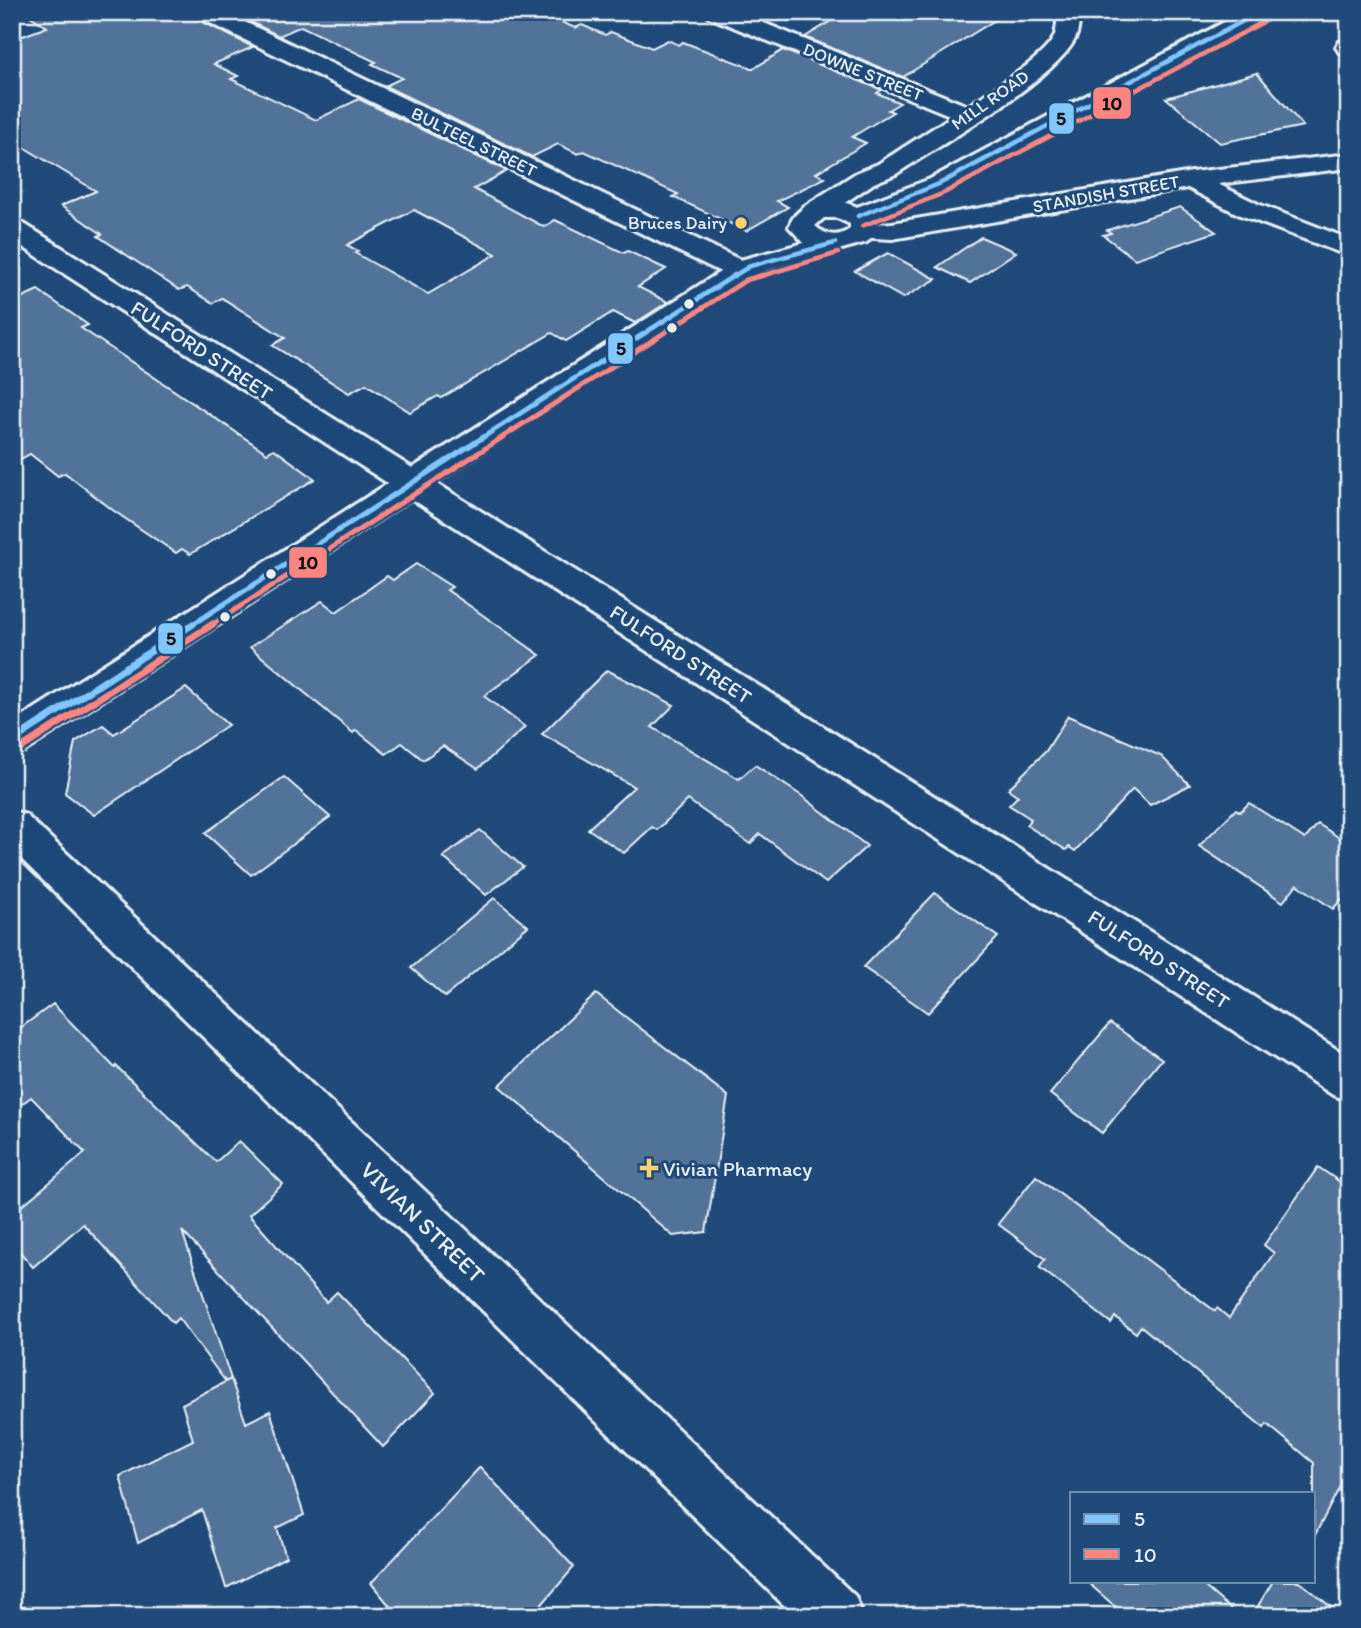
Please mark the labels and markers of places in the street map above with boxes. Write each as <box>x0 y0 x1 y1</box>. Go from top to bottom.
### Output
place label: Bruces Dairy <box>628 212 728 234</box>
marker: Bruces Dairy <box>733 215 749 231</box>
unlabelled marker <box>682 297 696 311</box>
unlabelled marker <box>665 321 679 335</box>
unlabelled marker <box>264 567 278 581</box>
unlabelled marker <box>218 610 232 624</box>
place label: Vivian Pharmacy <box>663 1156 812 1181</box>
marker: Vivian Pharmacy <box>641 1160 657 1176</box>

